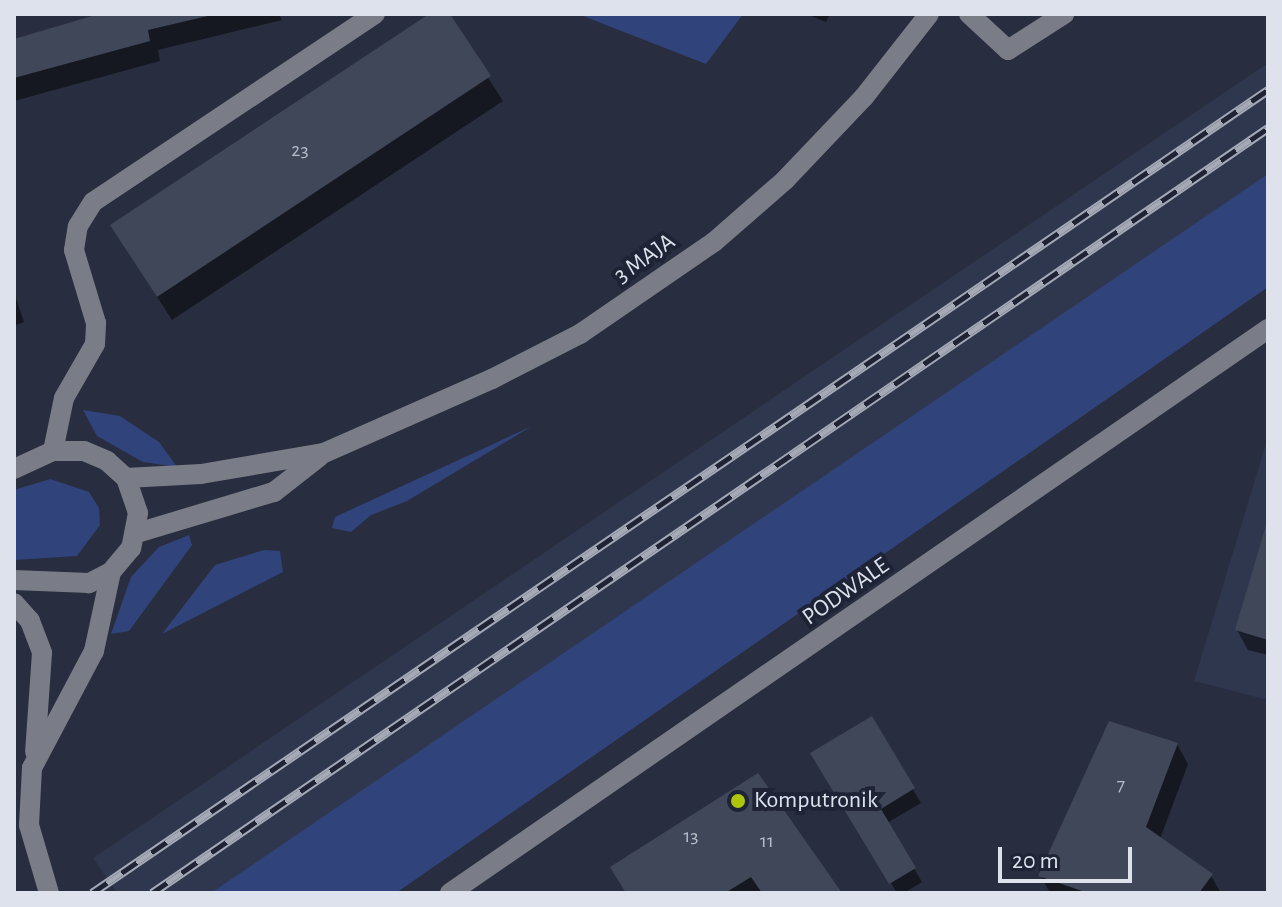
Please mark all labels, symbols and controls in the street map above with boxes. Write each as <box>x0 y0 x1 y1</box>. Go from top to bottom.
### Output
house number: 23 <box>291 138 309 162</box>
street label: 3 MAJA <box>609 228 681 290</box>
street label: PODWALE <box>797 552 895 632</box>
house number: 7 <box>1117 773 1125 797</box>
place label: Komputronik <box>754 787 878 815</box>
marker: Komputronik <box>729 792 747 810</box>
house number: 13 <box>683 824 699 848</box>
house number: 11 <box>760 829 774 853</box>
scale bar <box>1002 831 1136 881</box>
text: 20 m <box>1012 849 1059 873</box>

